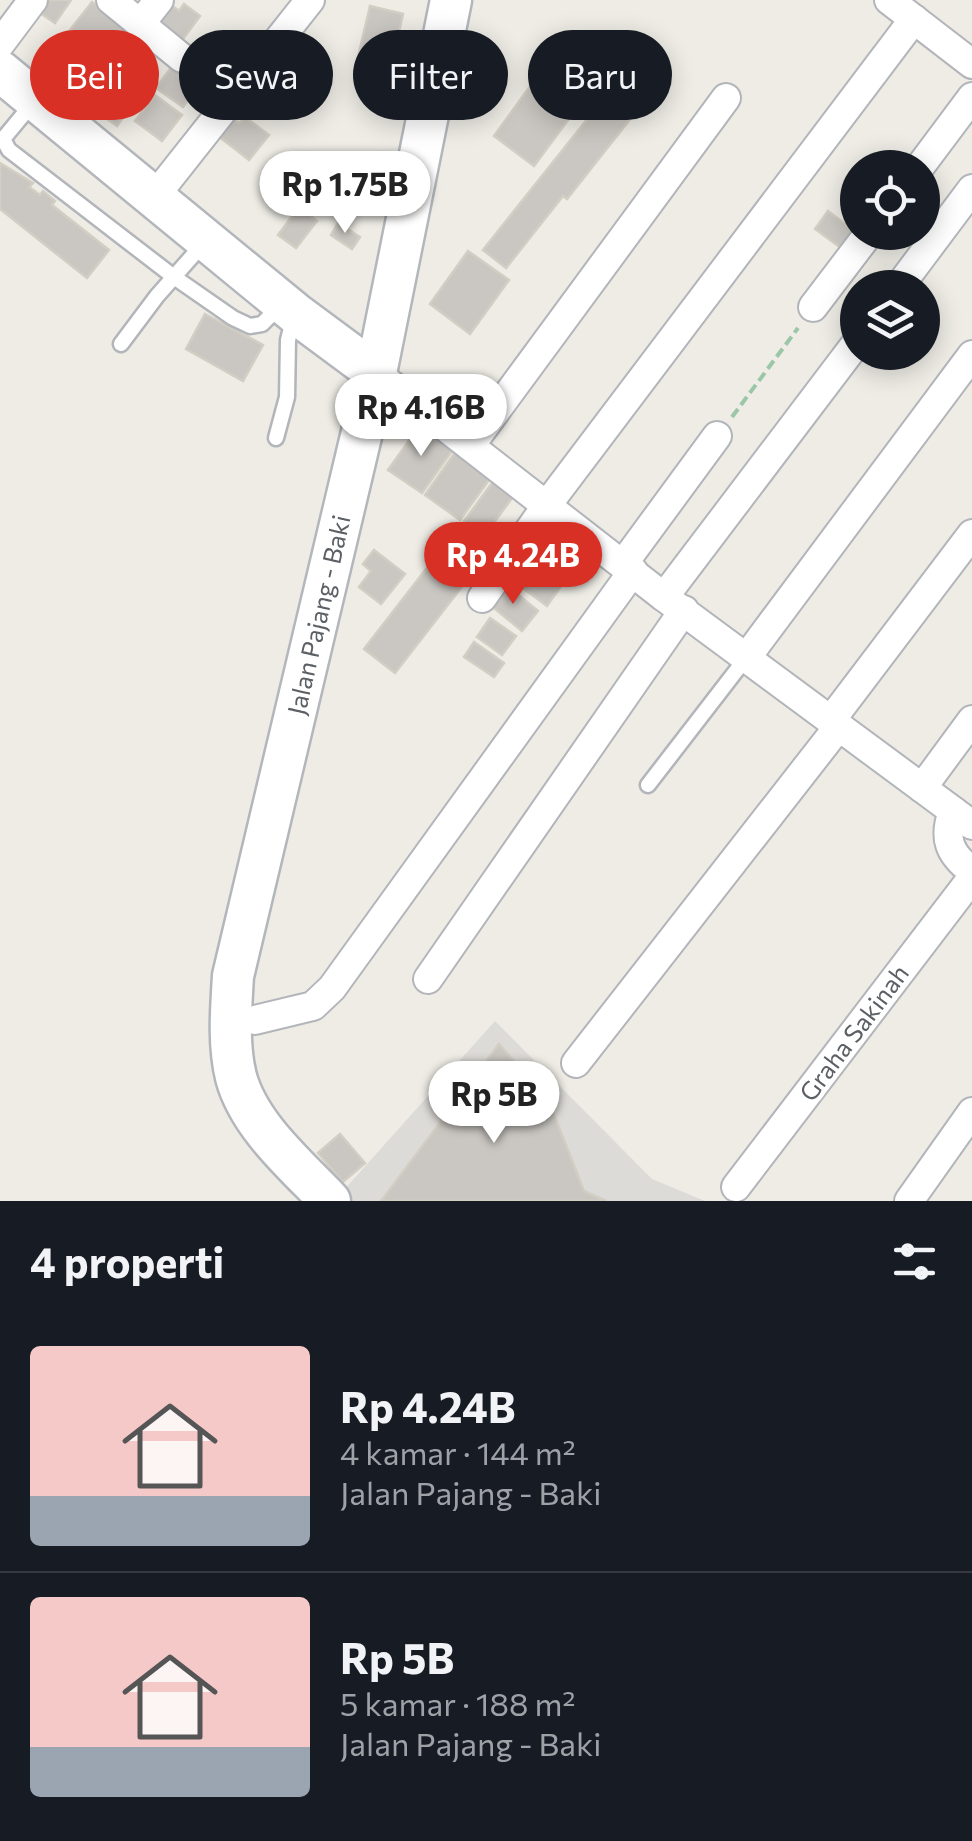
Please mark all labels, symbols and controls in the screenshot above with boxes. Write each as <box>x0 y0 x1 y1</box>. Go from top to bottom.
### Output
chip: Beli <box>30 30 159 120</box>
chip: Sewa <box>179 30 333 120</box>
chip: Filter <box>353 30 508 120</box>
chip: Baru <box>528 30 672 120</box>
map controls <box>840 150 940 370</box>
button: locate <box>840 150 940 250</box>
pin: Rp 1.75B <box>242 151 448 236</box>
text: Rp 1.75B <box>281 163 409 203</box>
button: layers <box>840 270 940 370</box>
pin: Rp 4.16B <box>318 374 524 459</box>
text: Rp 4.16B <box>357 386 485 426</box>
street label: Jalan Pajang - Baki <box>280 512 356 718</box>
pin: Rp 4.24B <box>410 522 616 607</box>
text: Rp 4.24B <box>446 534 580 574</box>
street label: Graha Sakinah <box>792 958 914 1106</box>
pin: Rp 5B <box>424 1061 564 1146</box>
text: Rp 5B <box>450 1073 538 1113</box>
icon: filters <box>887 1234 942 1289</box>
text: 4 properti <box>30 1235 224 1287</box>
text: Rp 4.24B <box>340 1380 516 1432</box>
icon: home <box>110 1386 230 1506</box>
text: 4 kamar · 144 m² <box>340 1432 576 1472</box>
text: Jalan Pajang - Baki <box>340 1472 602 1512</box>
text: Rp 5B <box>340 1631 454 1683</box>
icon: home <box>110 1637 230 1757</box>
text: 5 kamar · 188 m² <box>340 1683 575 1723</box>
text: Jalan Pajang - Baki <box>340 1723 602 1763</box>

